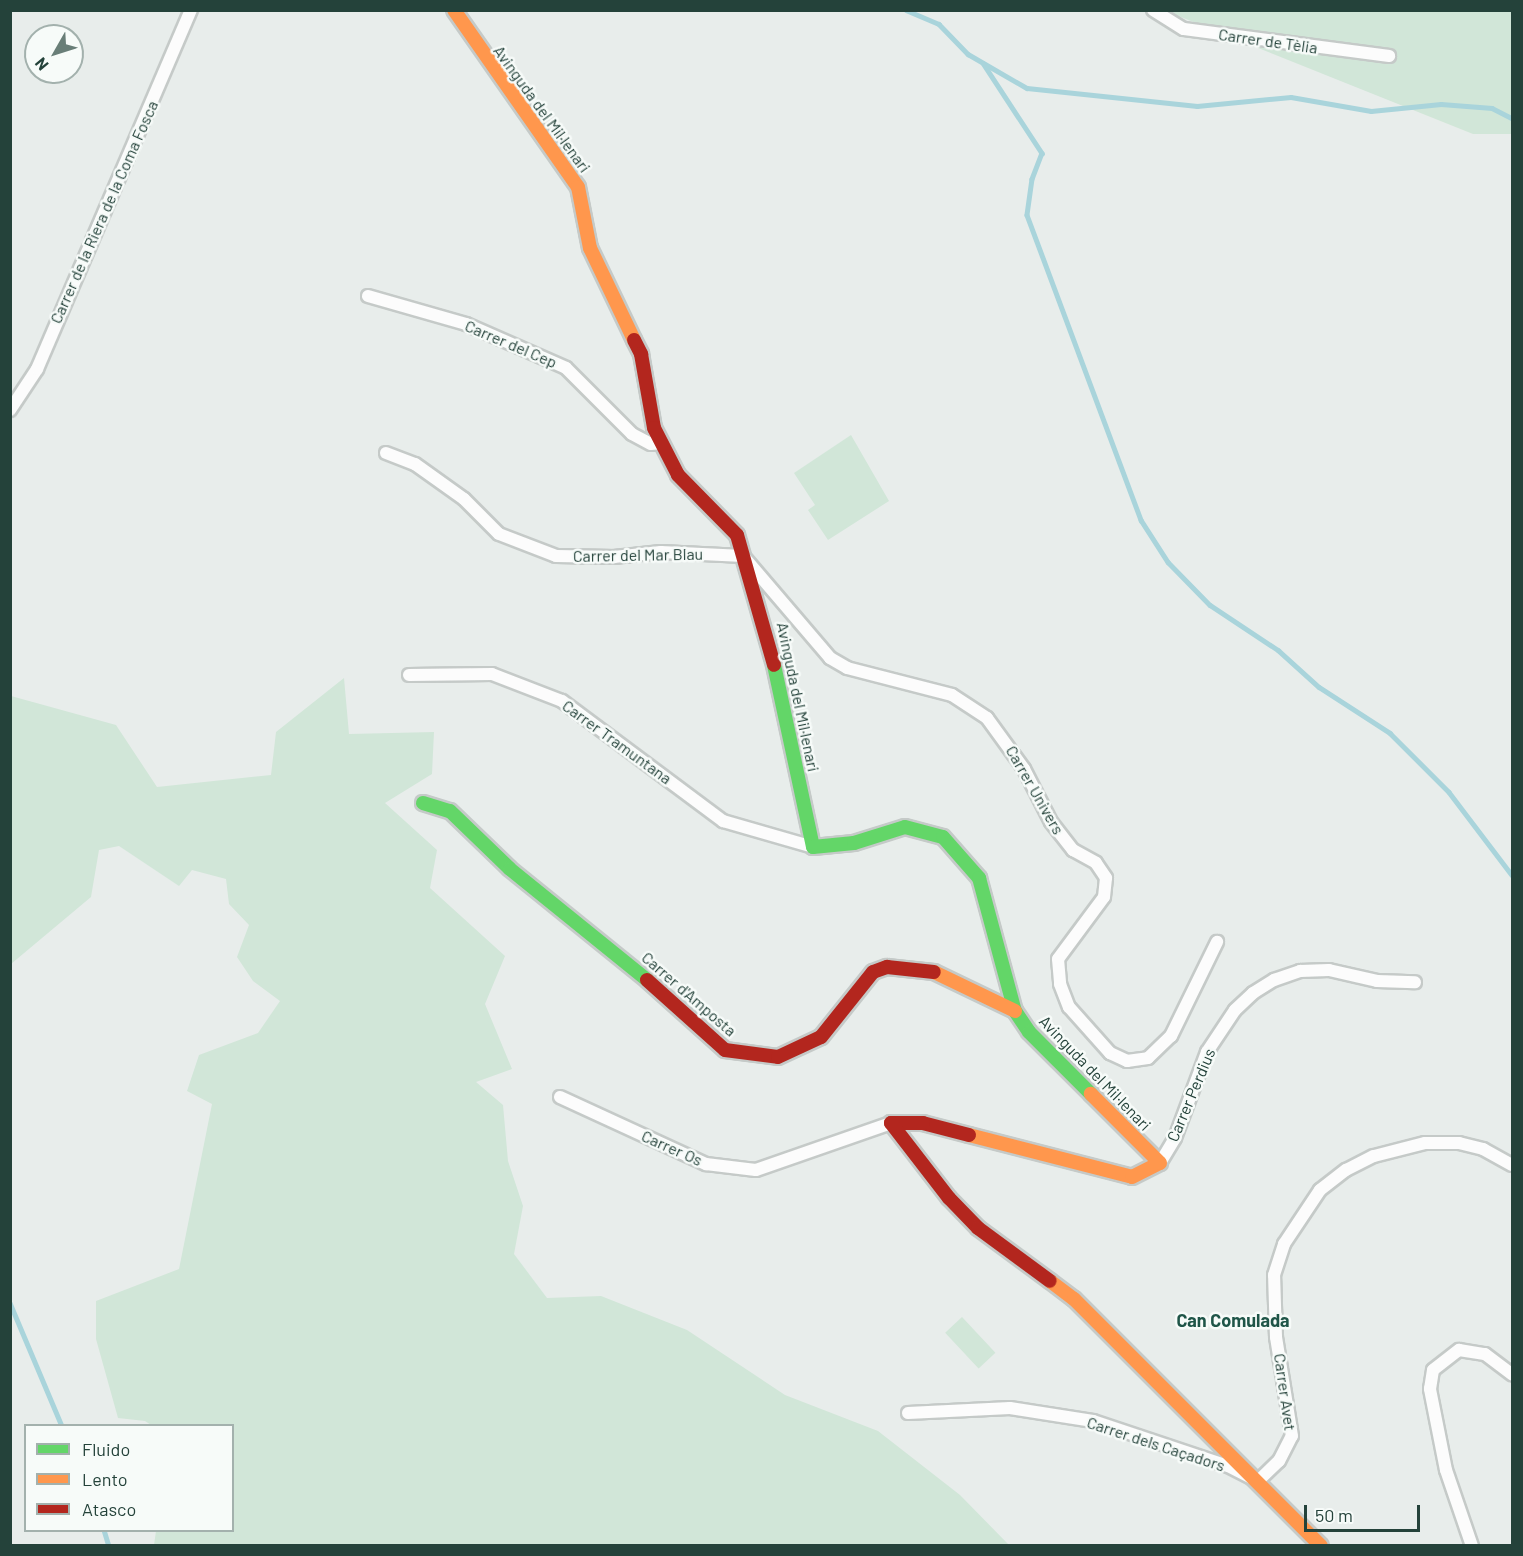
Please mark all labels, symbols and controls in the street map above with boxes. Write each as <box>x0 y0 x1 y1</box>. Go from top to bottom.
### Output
north arrow <box>24 24 84 84</box>
street label: Carrer de Tèlia <box>1217 25 1319 57</box>
street label: Avinguda del Mil·lenari <box>489 42 595 176</box>
text: N <box>30 54 52 75</box>
street label: Carrer de la Riera de la Coma Fosca <box>46 98 162 326</box>
street label: Carrer del Cep <box>462 316 560 372</box>
street label: Carrer del Mar Blau <box>573 544 703 566</box>
street label: Avinguda del Mil·lenari <box>773 620 823 774</box>
street label: Carrer Tramuntana <box>559 696 675 788</box>
street label: Carrer Univers <box>1002 742 1068 838</box>
street label: Carrer d'Amposta <box>638 948 740 1040</box>
street label: Avinguda del Mil·lenari <box>1035 1012 1155 1134</box>
street label: Carrer Perdius <box>1163 1045 1219 1145</box>
street label: Carrer Os <box>639 1126 705 1170</box>
district label: Can Comulada <box>1176 1309 1290 1331</box>
street label: Carrer Avet <box>1270 1352 1300 1432</box>
street label: Carrer dels Caçadors <box>1085 1413 1227 1475</box>
legend <box>24 1424 234 1532</box>
text: Fluido <box>82 1438 130 1460</box>
text: Lento <box>82 1468 128 1490</box>
scale bar <box>1307 1493 1422 1531</box>
text: Atasco <box>82 1498 136 1520</box>
text: 50 m <box>1315 1504 1353 1526</box>

